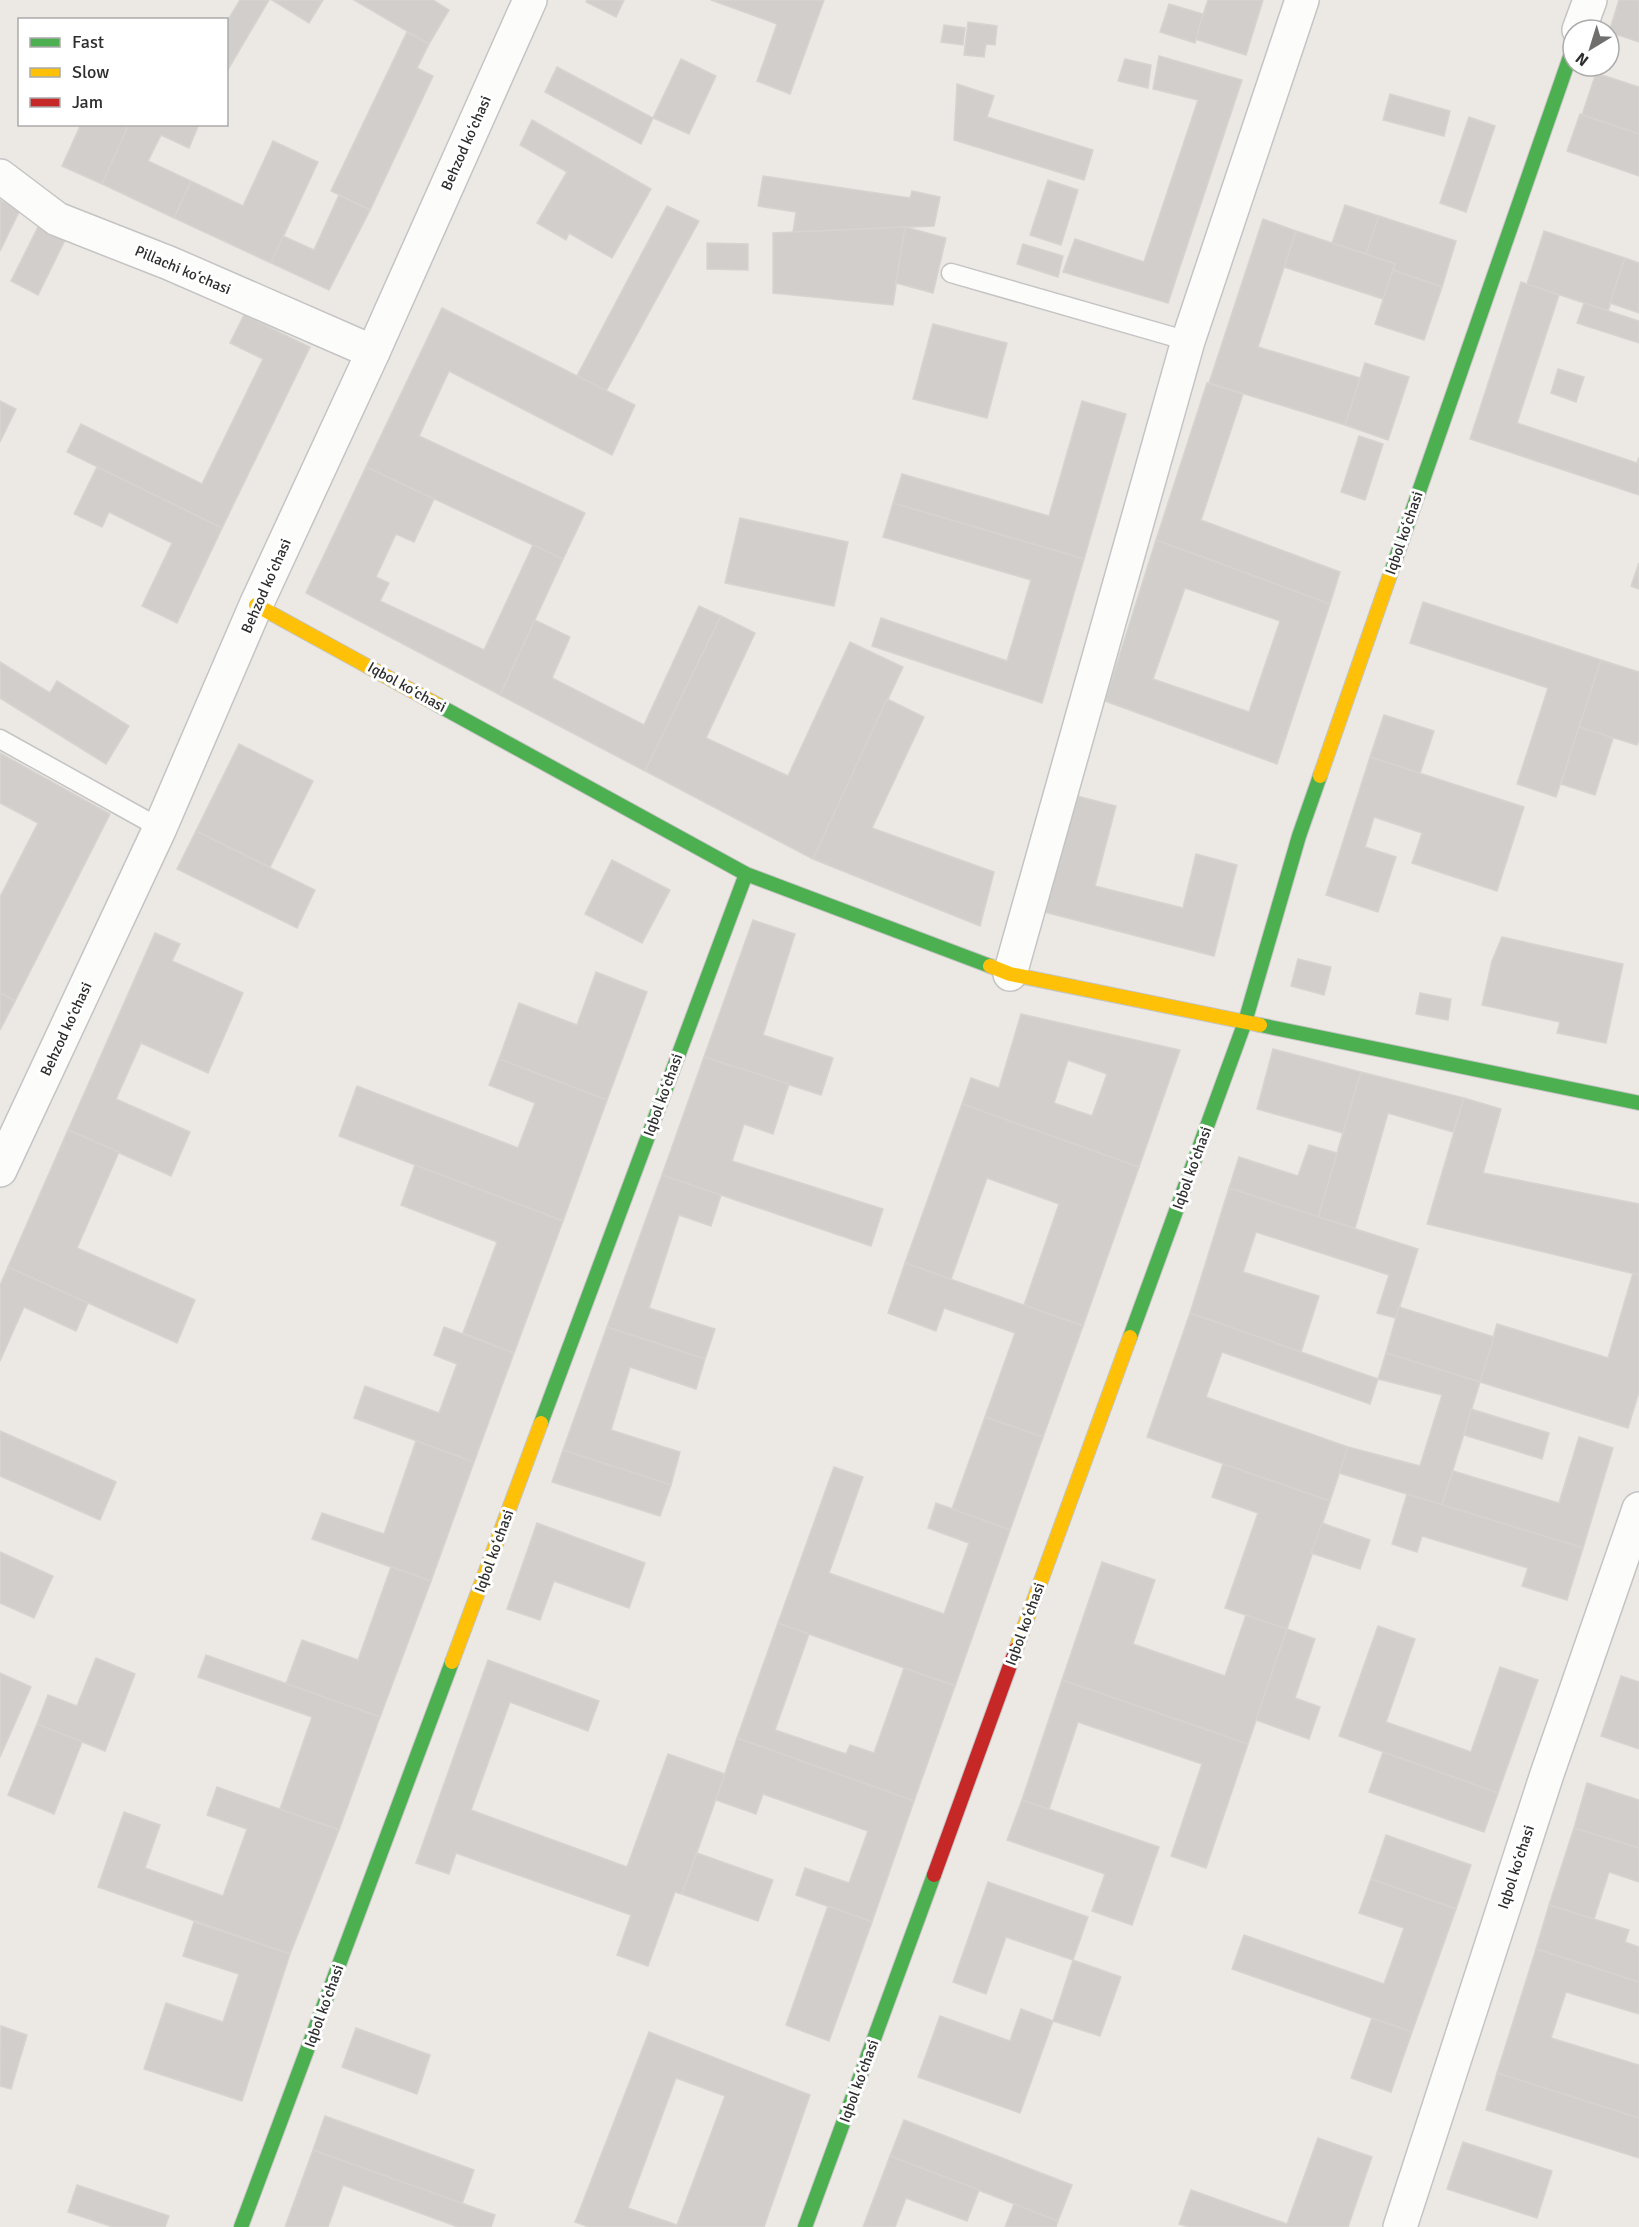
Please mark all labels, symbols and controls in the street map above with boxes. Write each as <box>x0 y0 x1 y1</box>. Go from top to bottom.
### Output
legend <box>18 18 228 126</box>
north arrow <box>1561 18 1621 78</box>
text: Fast <box>72 31 104 53</box>
text: N <box>1572 48 1593 70</box>
text: Slow <box>72 61 109 83</box>
text: Jam <box>72 91 103 113</box>
street label: Behzod koʻchasi <box>437 93 495 193</box>
street label: Pillachi koʻchasi <box>132 242 234 298</box>
street label: Iqbol koʻchasi <box>1381 489 1427 577</box>
street label: Behzod koʻchasi <box>237 536 295 636</box>
street label: Iqbol koʻchasi <box>365 658 449 716</box>
street label: Behzod koʻchasi <box>36 979 96 1079</box>
street label: Iqbol koʻchasi <box>640 1051 686 1139</box>
street label: Iqbol koʻchasi <box>1169 1124 1215 1212</box>
street label: Iqbol koʻchasi <box>471 1507 517 1595</box>
street label: Iqbol koʻchasi <box>1002 1580 1048 1668</box>
street label: Iqbol koʻchasi <box>1494 1823 1538 1911</box>
street label: Iqbol koʻchasi <box>301 1962 347 2050</box>
street label: Iqbol koʻchasi <box>836 2037 882 2125</box>

